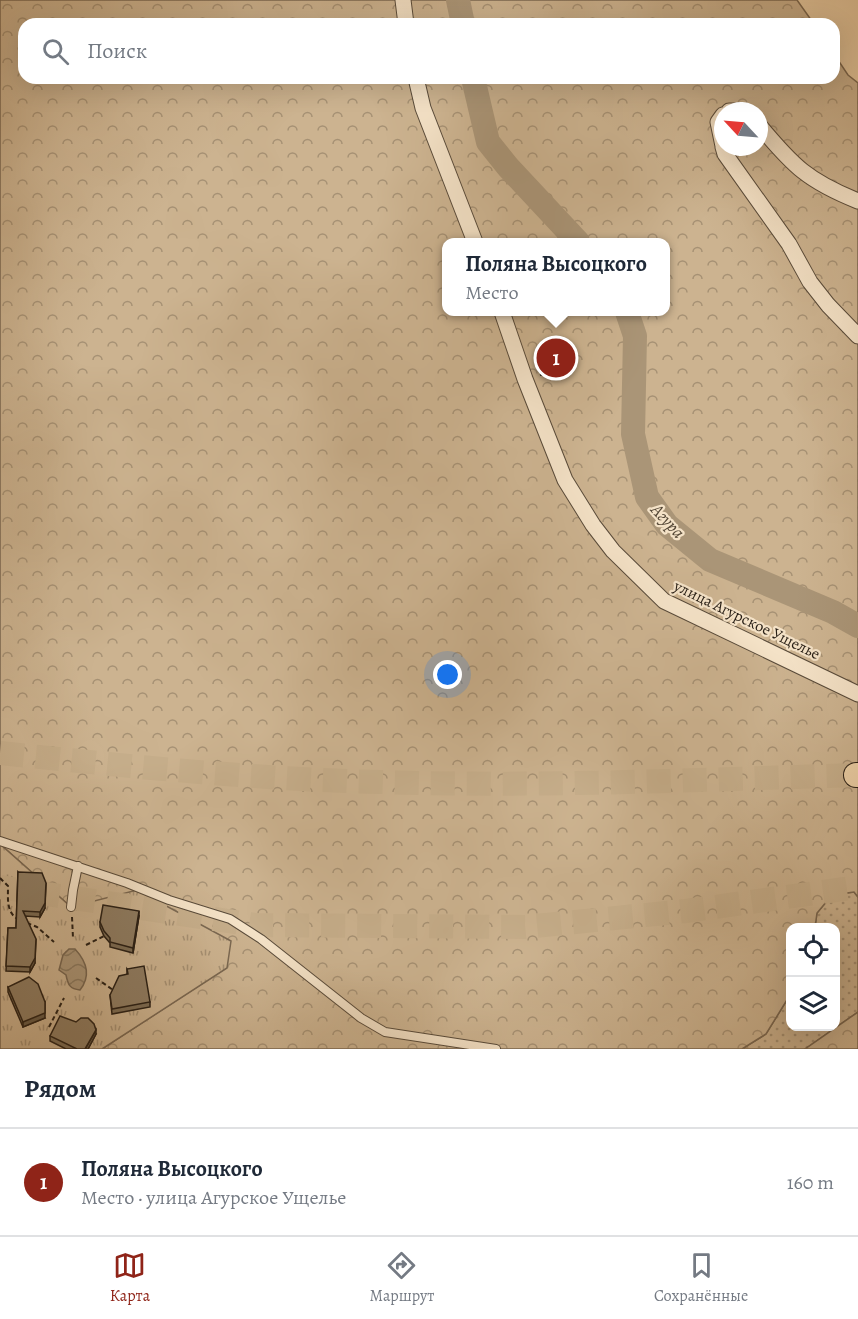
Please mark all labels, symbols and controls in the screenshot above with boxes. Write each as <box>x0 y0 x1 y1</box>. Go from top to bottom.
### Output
search box <box>18 18 840 84</box>
icon: search <box>39 35 72 68</box>
text: Поиск <box>87 36 147 66</box>
north arrow <box>714 102 768 156</box>
popup <box>442 238 670 316</box>
text: Поляна Высоцкого <box>465 249 647 279</box>
text: Место <box>465 279 519 306</box>
pin: 1 <box>536 336 576 380</box>
water label: Агура <box>645 498 690 544</box>
street label: улица Агурское Ущелье <box>669 575 824 665</box>
your location <box>433 660 462 689</box>
map controls <box>786 923 840 1031</box>
button: locate <box>786 923 840 977</box>
button: layers <box>786 977 840 1031</box>
text: Рядом <box>24 1071 96 1106</box>
text: Поляна Высоцкого <box>81 1154 263 1184</box>
text: 1 <box>40 1169 47 1196</box>
text: 160 m <box>787 1169 834 1196</box>
text: Место · улица Агурское Ущелье <box>81 1184 346 1211</box>
tab: Карта <box>110 1249 150 1307</box>
tab: Маршрут <box>370 1249 434 1307</box>
tab: Сохранённые <box>654 1249 748 1307</box>

